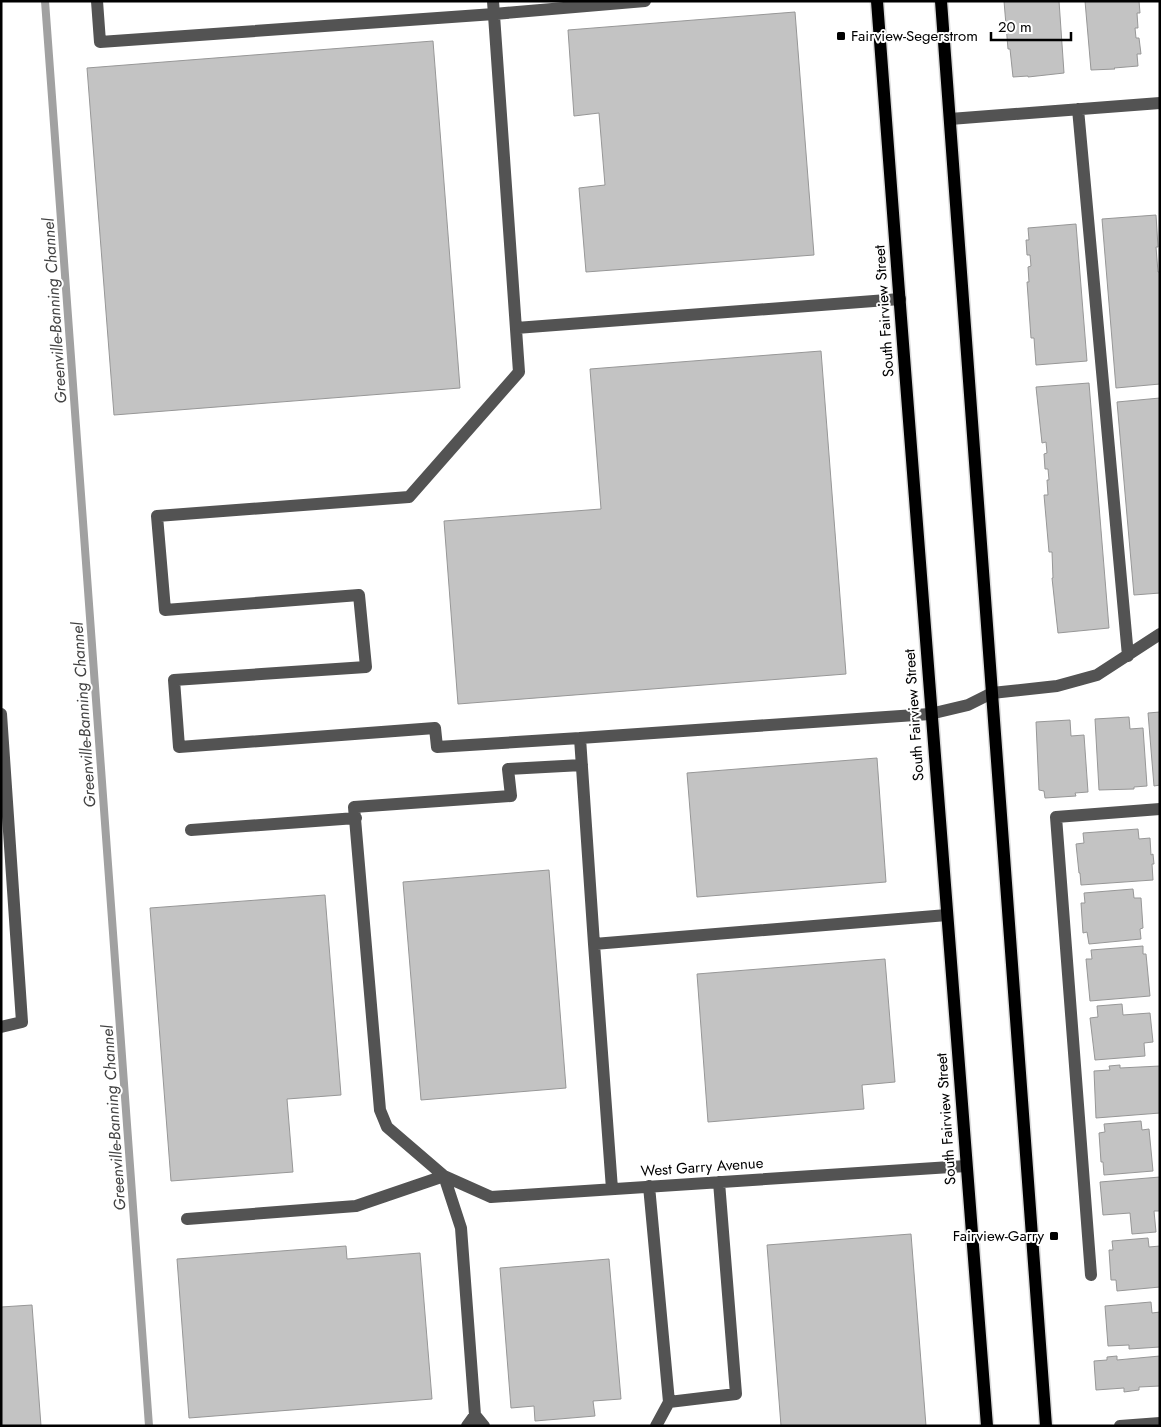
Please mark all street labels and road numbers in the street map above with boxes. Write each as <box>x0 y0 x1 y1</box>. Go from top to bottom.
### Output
street label: South Fairview Street <box>868 244 900 378</box>
street label: South Fairview Street <box>898 648 930 782</box>
street label: South Fairview Street <box>930 1052 962 1186</box>
street label: West Garry Avenue <box>640 1152 764 1182</box>

